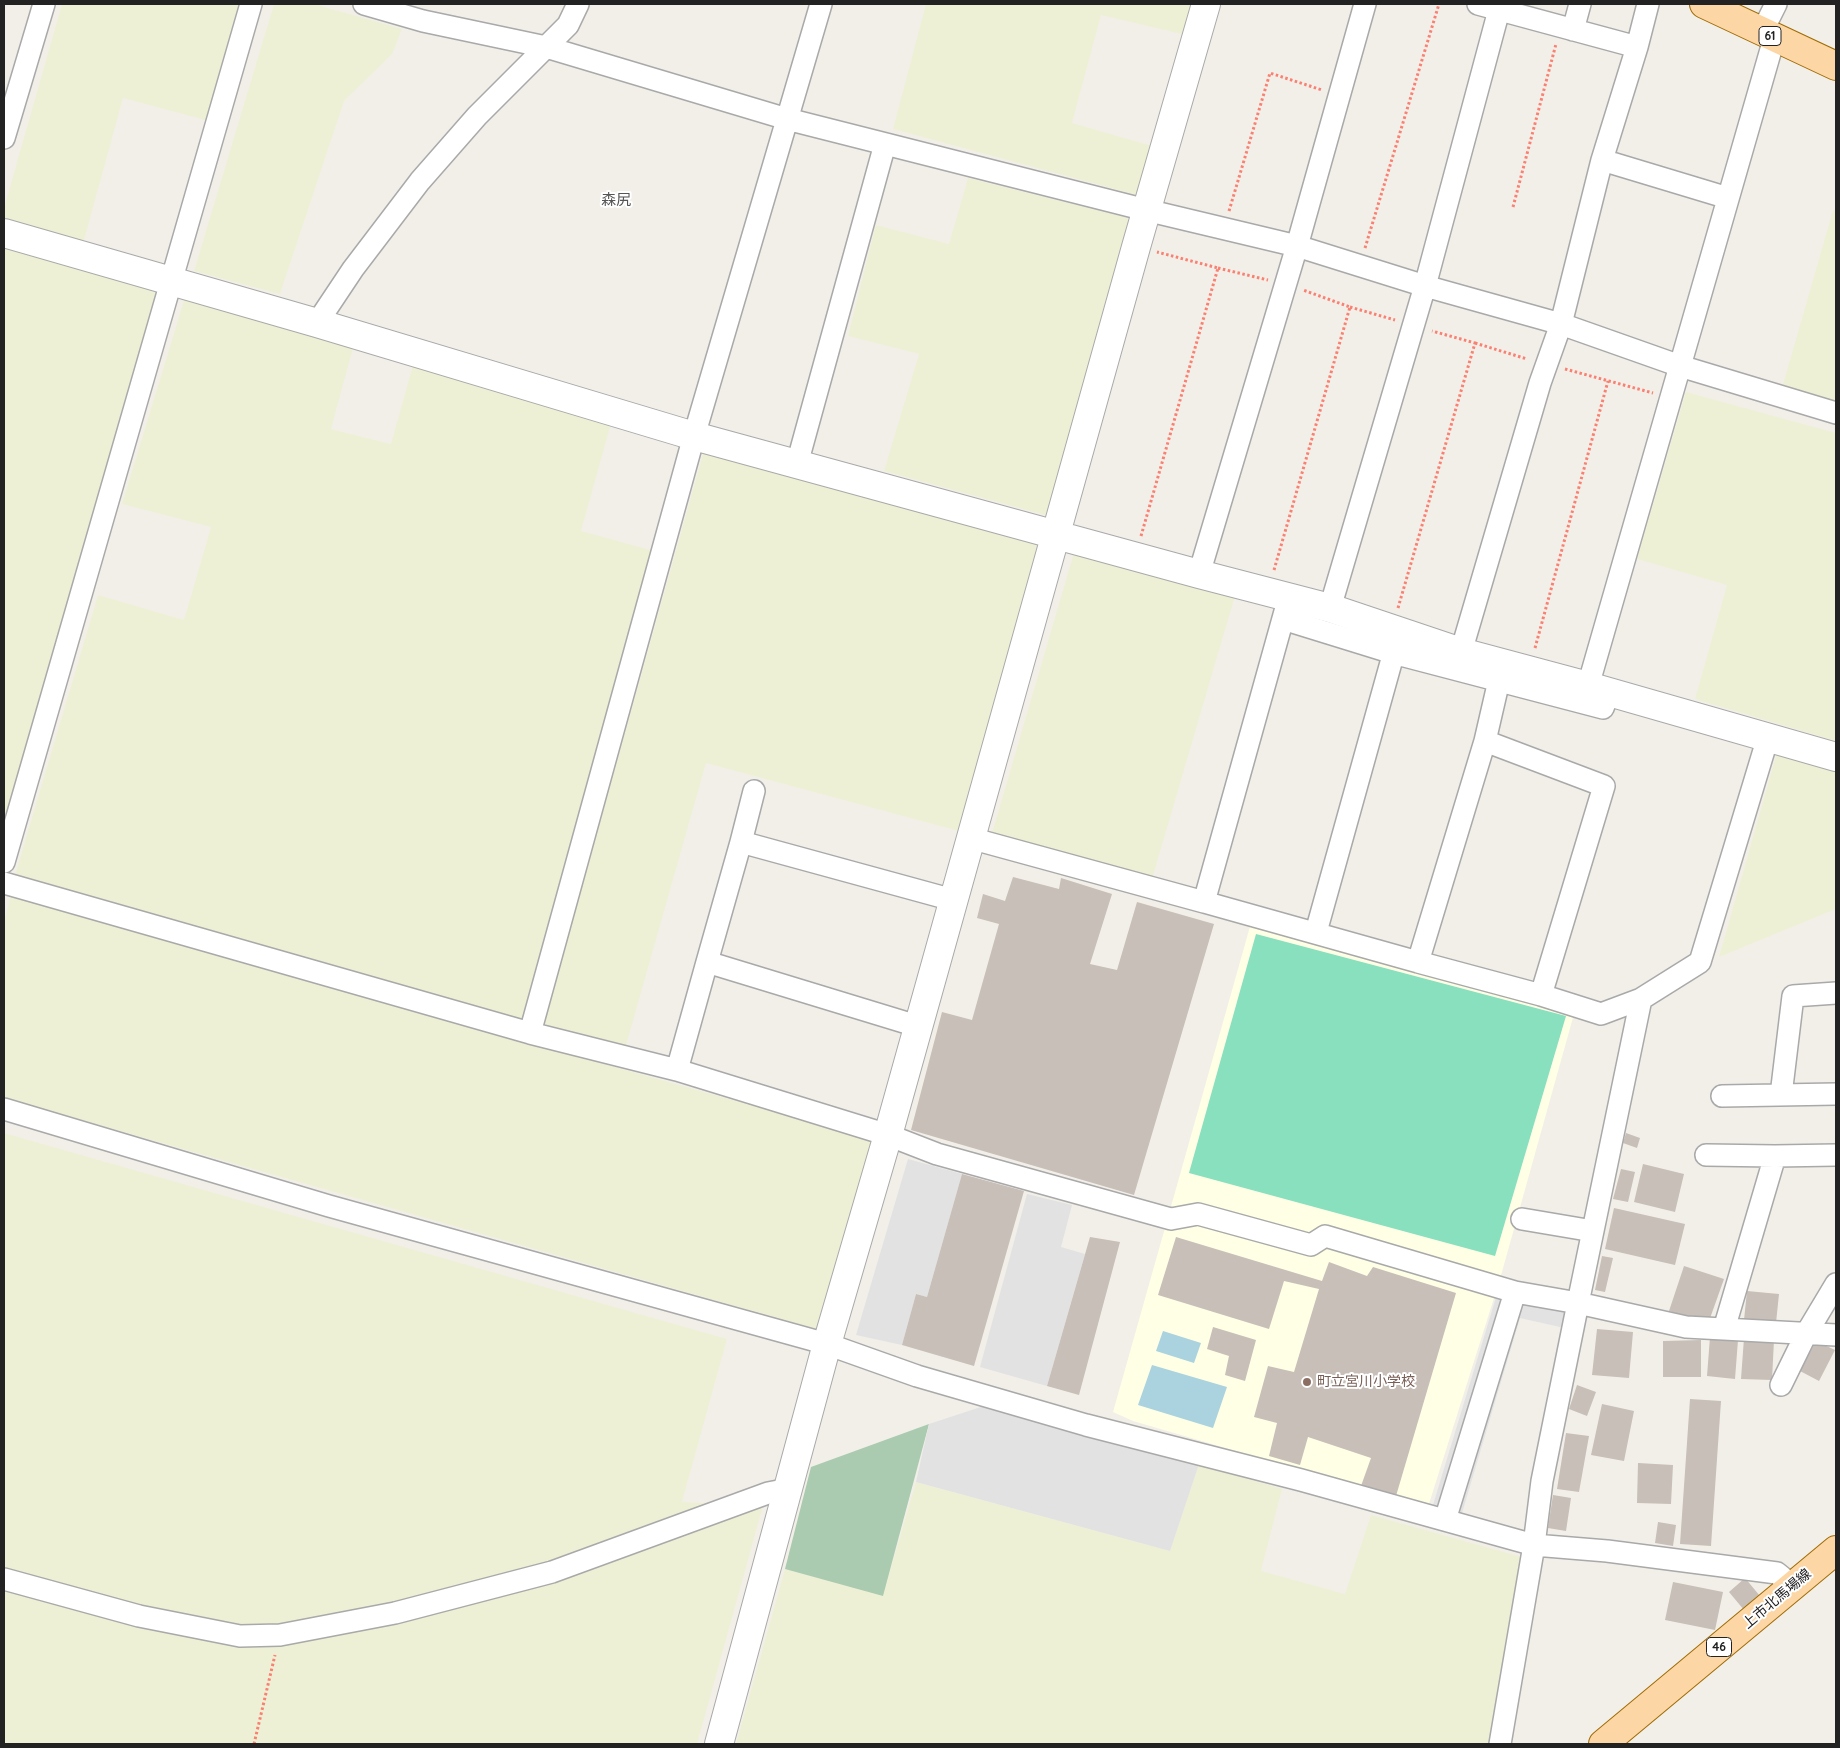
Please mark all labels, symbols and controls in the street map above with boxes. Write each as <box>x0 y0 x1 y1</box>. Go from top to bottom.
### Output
road number: 61 <box>1759 27 1781 46</box>
district label: 森尻 <box>601 191 631 209</box>
place label: 町立宮川小学校 <box>1317 1374 1415 1390</box>
marker: 町立宮川小学校 <box>1301 1376 1313 1388</box>
street label: 上市北馬場線 <box>1739 1566 1815 1632</box>
road number: 46 <box>1706 1638 1732 1656</box>

